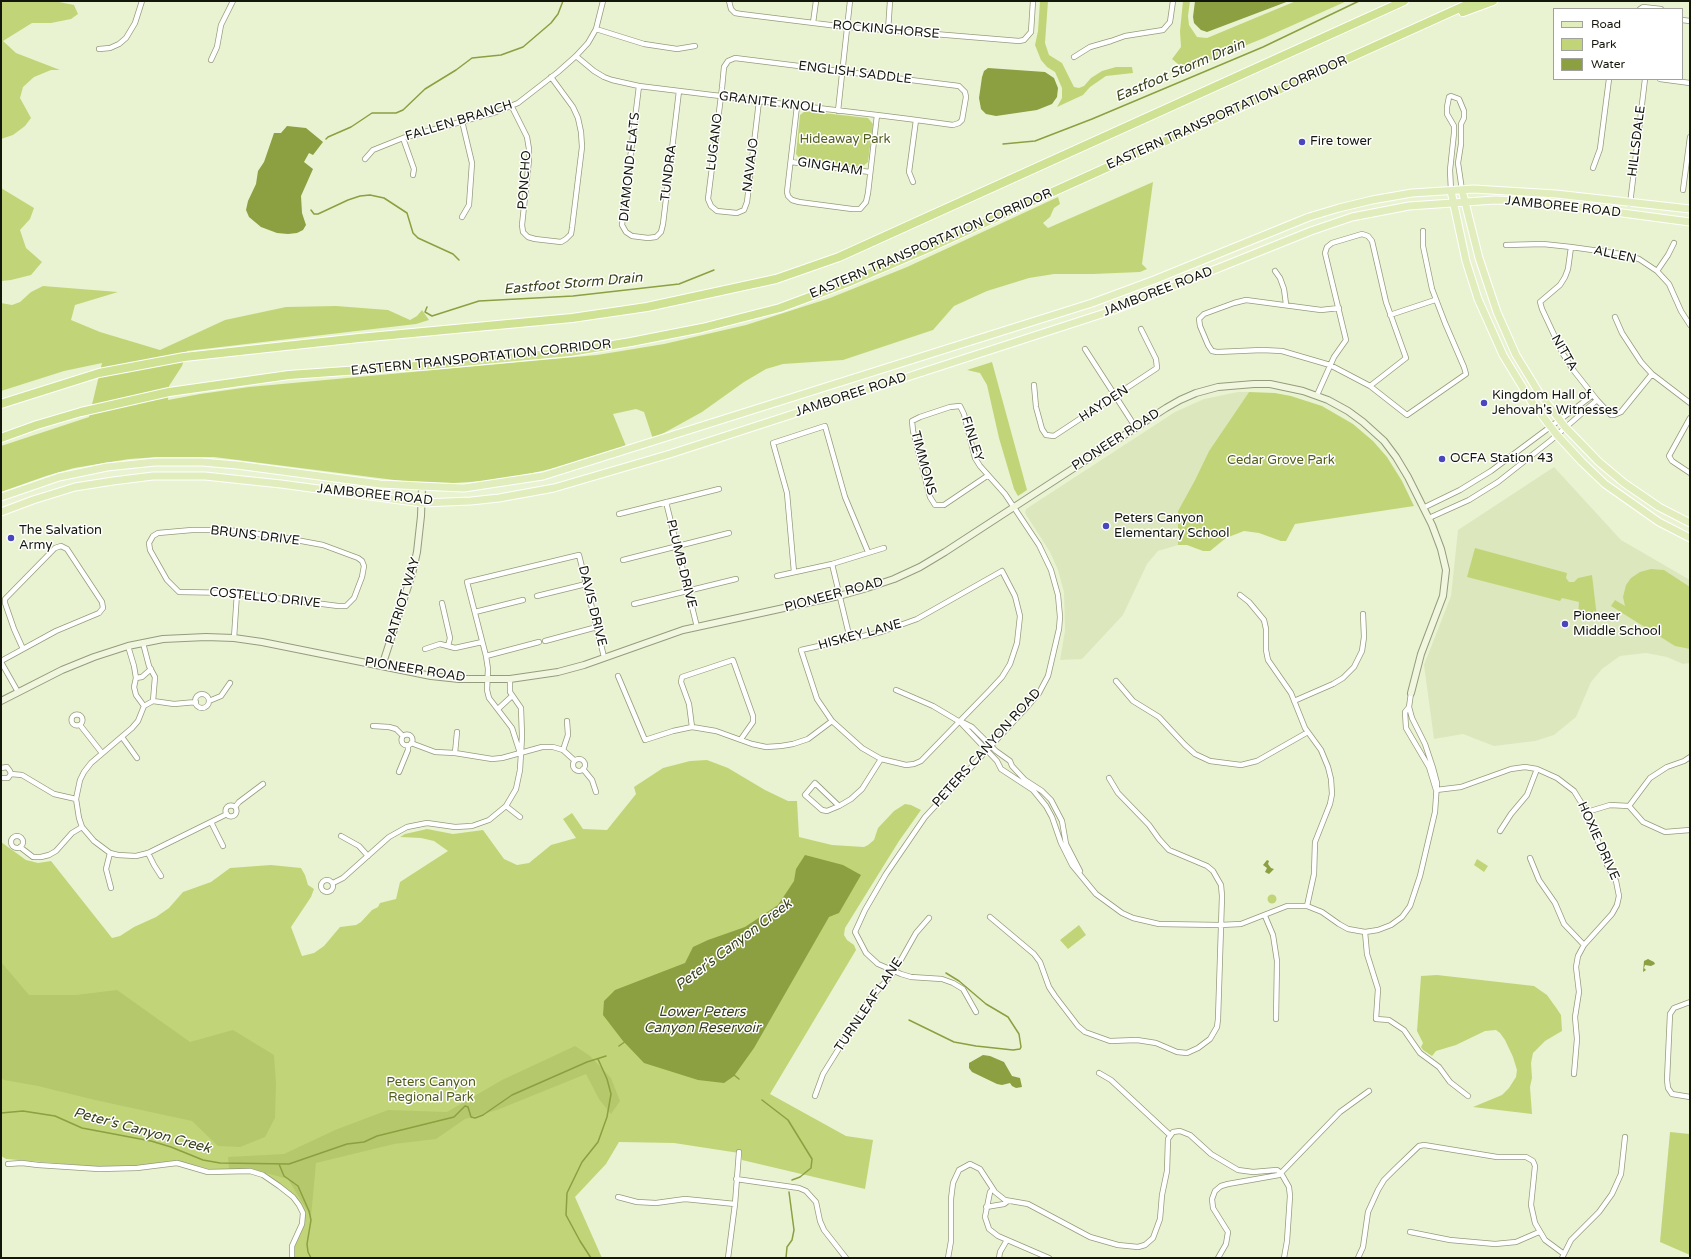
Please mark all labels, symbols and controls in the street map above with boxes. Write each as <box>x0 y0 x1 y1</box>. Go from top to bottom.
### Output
legend <box>1553 8 1683 80</box>
text: Road <box>1591 17 1621 31</box>
street label: ROCKINGHORSE <box>832 18 940 42</box>
water label: Eastfoot Storm Drain <box>1113 36 1247 106</box>
text: Park <box>1591 37 1617 51</box>
street label: EASTERN TRANSPORTATION CORRIDOR <box>1104 53 1350 173</box>
text: Water <box>1591 57 1625 71</box>
street label: ENGLISH SADDLE <box>797 58 913 88</box>
street label: GRANITE KNOLL <box>718 89 826 117</box>
street label: FALLEN BRANCH <box>404 97 514 145</box>
street label: HILLSDALE <box>1625 105 1649 177</box>
street label: DIAMOND FLATS <box>617 112 643 222</box>
street label: LUGANO <box>704 112 726 172</box>
park label: Hideaway Park <box>799 132 891 148</box>
place label: Fire tower <box>1310 134 1372 150</box>
street label: NAVAJO <box>740 137 762 193</box>
marker: Fire tower <box>1297 137 1307 147</box>
street label: TUNDRA <box>658 144 680 202</box>
street label: PONCHO <box>515 150 535 210</box>
street label: GINGHAM <box>796 155 864 179</box>
street label: EASTERN TRANSPORTATION CORRIDOR <box>807 186 1055 302</box>
street label: JAMBOREE ROAD <box>1504 193 1622 221</box>
street label: ALLEN <box>1592 243 1638 267</box>
street label: JAMBOREE ROAD <box>1101 264 1215 320</box>
water label: Eastfoot Storm Drain <box>503 270 643 298</box>
street label: NITTA <box>1548 332 1580 374</box>
street label: EASTERN TRANSPORTATION CORRIDOR <box>350 337 612 379</box>
street label: JAMBOREE ROAD <box>793 370 909 420</box>
street label: HAYDEN <box>1076 382 1132 426</box>
place label: Kingdom Hall of Jehovah's Witnesses <box>1492 388 1618 419</box>
marker: Kingdom Hall of Jehovah's Witnesses <box>1479 398 1489 408</box>
street label: PIONEER ROAD <box>1069 406 1163 474</box>
street label: FINLEY <box>957 415 987 463</box>
street label: TIMMONS <box>907 429 939 497</box>
place label: OCFA Station 43 <box>1450 451 1553 467</box>
park label: Cedar Grove Park <box>1227 453 1335 469</box>
marker: OCFA Station 43 <box>1437 454 1447 464</box>
street label: JAMBOREE ROAD <box>316 481 434 509</box>
place label: Peters Canyon Elementary School <box>1114 511 1229 542</box>
street label: PLUMB DRIVE <box>662 518 700 610</box>
marker: Peters Canyon Elementary School <box>1101 521 1111 531</box>
place label: The Salvation Army <box>19 523 102 554</box>
street label: BRUNS DRIVE <box>209 523 301 549</box>
marker: The Salvation Army <box>6 533 16 543</box>
street label: PATRIOT WAY <box>382 556 424 646</box>
street label: DAVIS DRIVE <box>574 564 610 648</box>
street label: PIONEER ROAD <box>783 574 885 616</box>
street label: COSTELLO DRIVE <box>208 584 322 612</box>
place label: Pioneer Middle School <box>1573 609 1661 640</box>
street label: HISKEY LANE <box>817 616 903 654</box>
marker: Pioneer Middle School <box>1560 619 1570 629</box>
street label: PIONEER ROAD <box>364 654 466 686</box>
street label: PETERS CANYON ROAD <box>930 685 1044 811</box>
street label: HOXIE DRIVE <box>1574 799 1622 883</box>
water label: Peter's Canyon Creek <box>672 896 796 994</box>
street label: TURNLEAF LANE <box>832 955 906 1055</box>
water label: Lower Peters Canyon Reservoir <box>644 1004 760 1036</box>
park label: Peters Canyon Regional Park <box>386 1075 476 1106</box>
water label: Peter's Canyon Creek <box>71 1105 213 1157</box>

